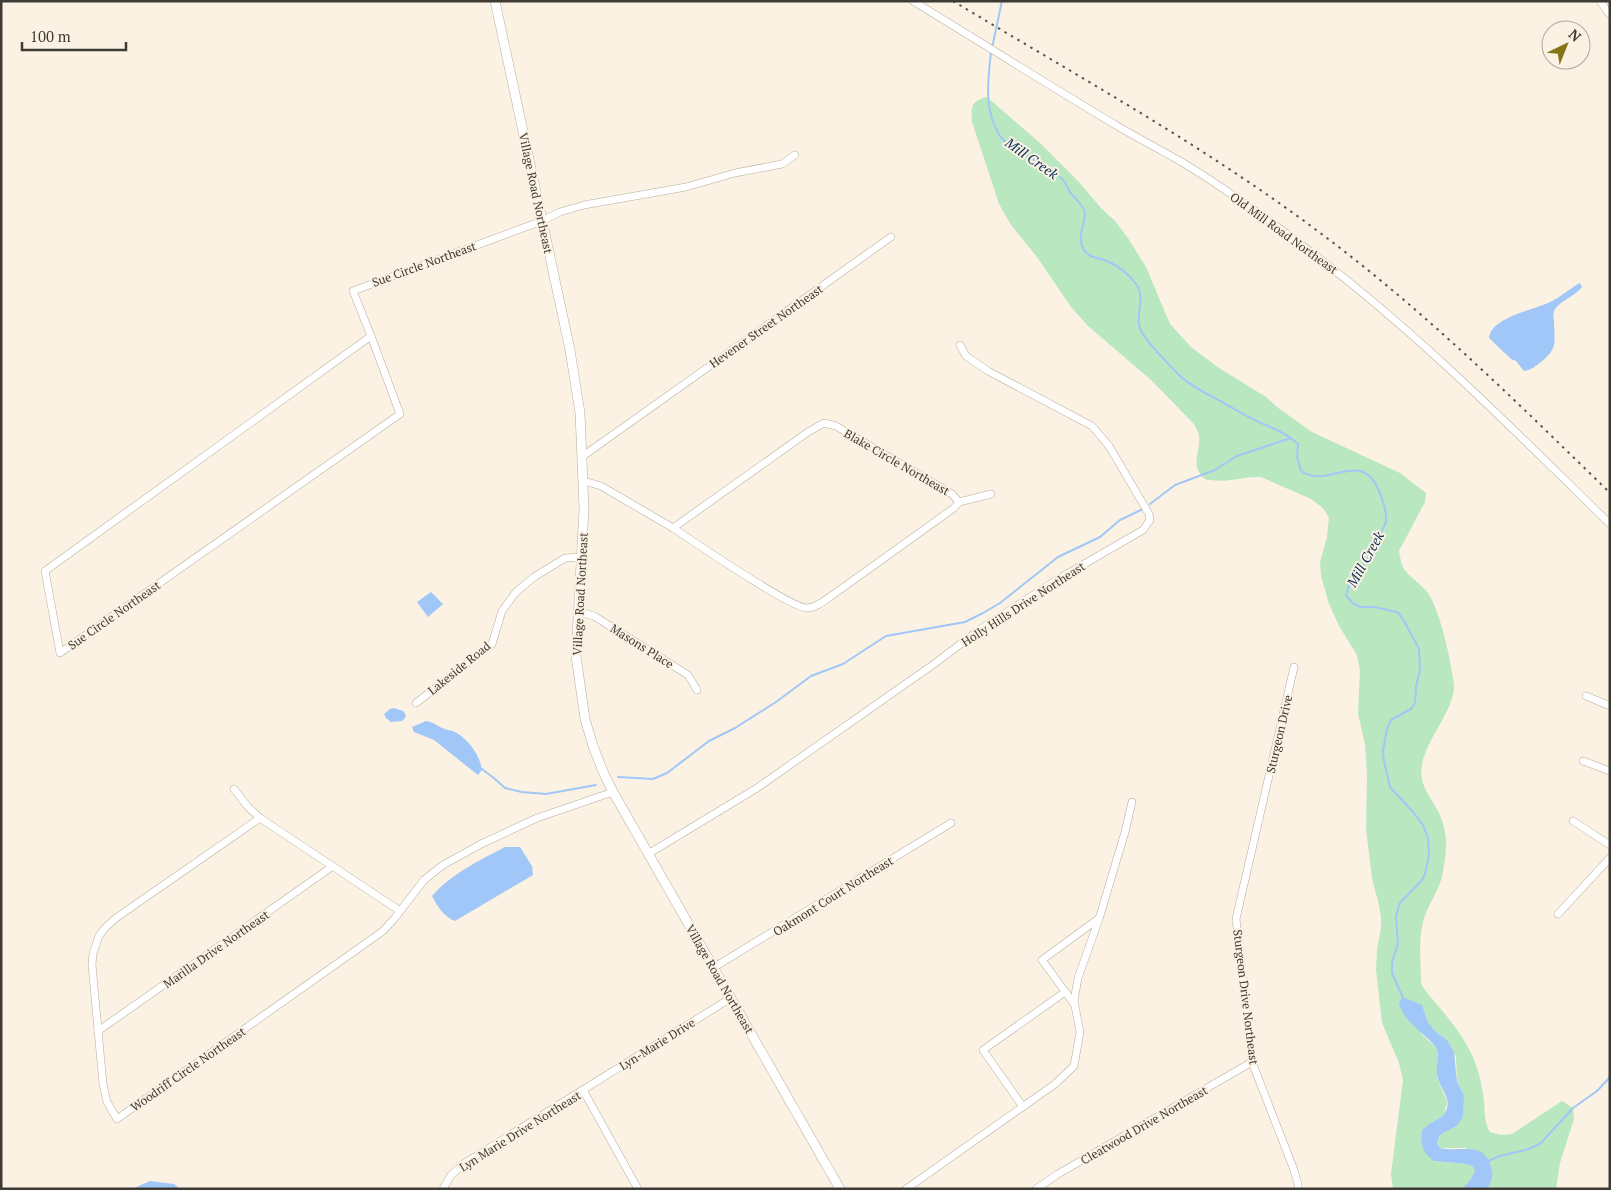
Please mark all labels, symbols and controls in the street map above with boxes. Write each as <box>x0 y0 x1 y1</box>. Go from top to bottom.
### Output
scale bar <box>22 20 126 52</box>
north arrow <box>1541 20 1591 70</box>
text: N <box>1565 25 1586 46</box>
text: 100 m <box>30 26 71 46</box>
street label: Village Road Northeast <box>516 131 556 255</box>
water label: Mill Creek <box>1001 132 1063 183</box>
street label: Old Mill Road Northeast <box>1227 189 1341 277</box>
street label: Sue Circle Northeast <box>370 238 479 290</box>
street label: Hevener Street Northeast <box>706 281 826 371</box>
street label: Blake Circle Northeast <box>842 426 953 499</box>
water label: Mill Creek <box>1341 528 1388 591</box>
street label: Village Road Northeast <box>569 531 591 656</box>
street label: Holly Hills Drive Northeast <box>959 558 1088 650</box>
street label: Sue Circle Northeast <box>65 577 164 653</box>
street label: Masons Place <box>608 621 676 671</box>
street label: Lakeside Road <box>425 638 493 698</box>
street label: Sturgeon Drive <box>1263 693 1295 775</box>
street label: Oakmont Court Northeast <box>770 853 896 939</box>
street label: Marilla Drive Northeast <box>160 907 272 991</box>
street label: Village Road Northeast <box>683 922 758 1037</box>
street label: Sturgeon Drive Northeast <box>1230 928 1262 1066</box>
street label: Lyn-Marie Drive <box>616 1015 698 1073</box>
street label: Woodriff Circle Northeast <box>128 1023 249 1114</box>
street label: Cleatwood Drive Northeast <box>1078 1082 1211 1168</box>
street label: Lyn Marie Drive Northeast <box>456 1087 584 1175</box>

